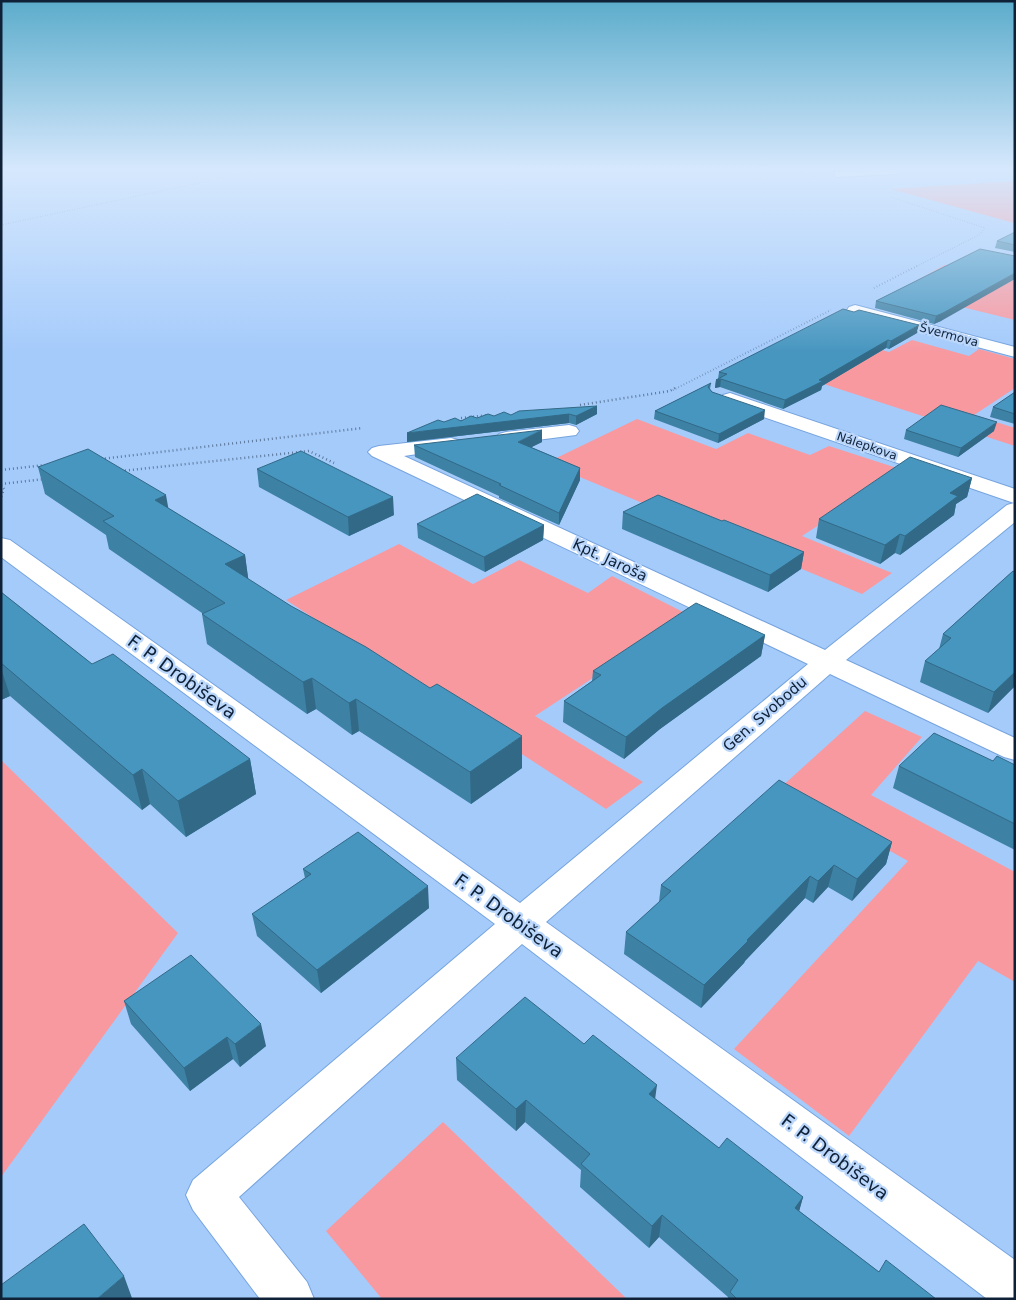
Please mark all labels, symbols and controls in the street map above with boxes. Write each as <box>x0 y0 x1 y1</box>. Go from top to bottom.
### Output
street label: Švermova <box>918 319 980 350</box>
street label: Nálepkova <box>835 429 899 463</box>
street label: Kpt. Jaroša <box>570 535 650 585</box>
street label: F. P. Drobiševa <box>124 630 241 723</box>
street label: Gen. Svobodu <box>719 673 811 755</box>
street label: F. P. Drobiševa <box>451 869 568 962</box>
street label: F. P. Drobiševa <box>778 1109 893 1204</box>

